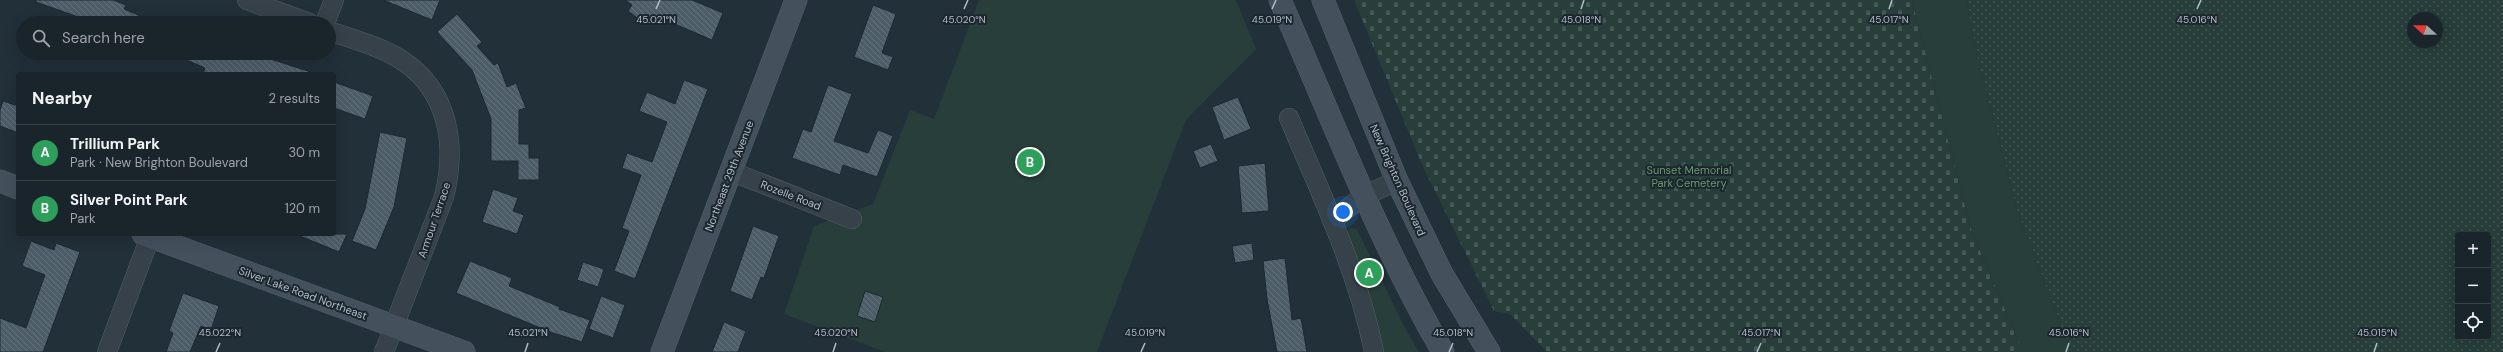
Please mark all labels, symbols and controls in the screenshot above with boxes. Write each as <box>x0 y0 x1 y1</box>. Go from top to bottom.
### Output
north arrow <box>2407 12 2443 48</box>
text: 45.021°N <box>636 13 676 26</box>
text: 45.020°N <box>942 13 986 26</box>
text: 45.019°N <box>1252 13 1292 26</box>
text: 45.018°N <box>1561 13 1601 26</box>
text: 45.017°N <box>1869 13 1909 26</box>
text: 45.016°N <box>2177 13 2217 26</box>
search box <box>16 16 336 60</box>
icon: search <box>30 27 52 49</box>
text: Search here <box>62 28 145 48</box>
text: Nearby <box>32 87 92 109</box>
text: 2 results <box>269 90 320 107</box>
street label: Northeast 29th Avenue <box>701 119 757 233</box>
street label: New Brighton Boulevard <box>1367 122 1429 238</box>
text: Trillium Park <box>70 134 160 154</box>
text: A <box>40 144 50 161</box>
text: 30 m <box>288 144 320 161</box>
pin: B <box>1017 147 1043 177</box>
text: Park · New Brighton Boulevard <box>70 154 248 171</box>
park label: Sunset Memorial Park Cemetery <box>1647 163 1731 190</box>
street label: Rozelle Road <box>759 177 823 213</box>
street label: Armour Terrace <box>415 180 453 260</box>
text: Silver Point Park <box>70 190 188 210</box>
text: B <box>41 200 49 217</box>
text: 120 m <box>285 200 320 217</box>
your location <box>1333 202 1353 222</box>
text: Park <box>70 210 96 227</box>
map controls <box>2455 232 2491 340</box>
button: + <box>2455 232 2491 268</box>
pin: A <box>1356 258 1382 288</box>
street label: Silver Lake Road Northeast <box>237 263 369 323</box>
button: − <box>2455 268 2491 304</box>
button: locate <box>2455 304 2491 340</box>
text: 45.022°N <box>199 326 241 339</box>
text: 45.021°N <box>508 326 548 339</box>
text: 45.020°N <box>814 326 858 339</box>
text: 45.019°N <box>1125 326 1165 339</box>
text: 45.018°N <box>1433 326 1473 339</box>
text: 45.017°N <box>1741 326 1781 339</box>
text: 45.016°N <box>2049 326 2089 339</box>
text: 45.015°N <box>2357 326 2397 339</box>

